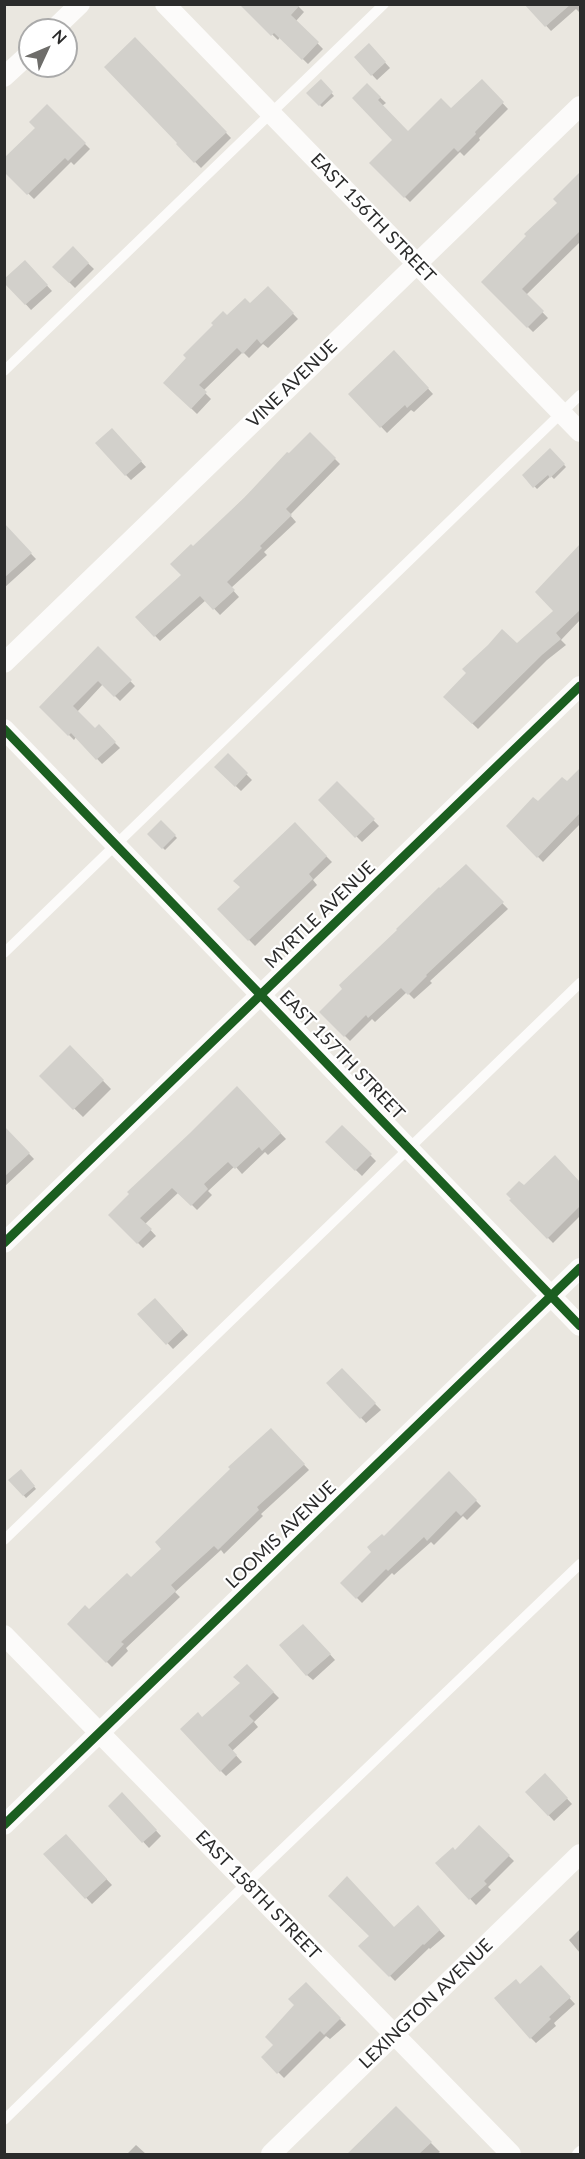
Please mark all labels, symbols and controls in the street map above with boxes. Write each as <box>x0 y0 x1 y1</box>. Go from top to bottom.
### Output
north arrow <box>18 18 78 78</box>
text: N <box>49 25 71 48</box>
street label: EAST 156TH STREET <box>306 149 440 287</box>
street label: VINE AVENUE <box>242 336 342 432</box>
street label: MYRTLE AVENUE <box>260 857 380 973</box>
street label: EAST 157TH STREET <box>275 986 409 1124</box>
street label: LOOMIS AVENUE <box>221 1477 341 1593</box>
street label: EAST 158TH STREET <box>191 1826 325 1964</box>
street label: LEXINGTON AVENUE <box>355 1935 497 2073</box>

